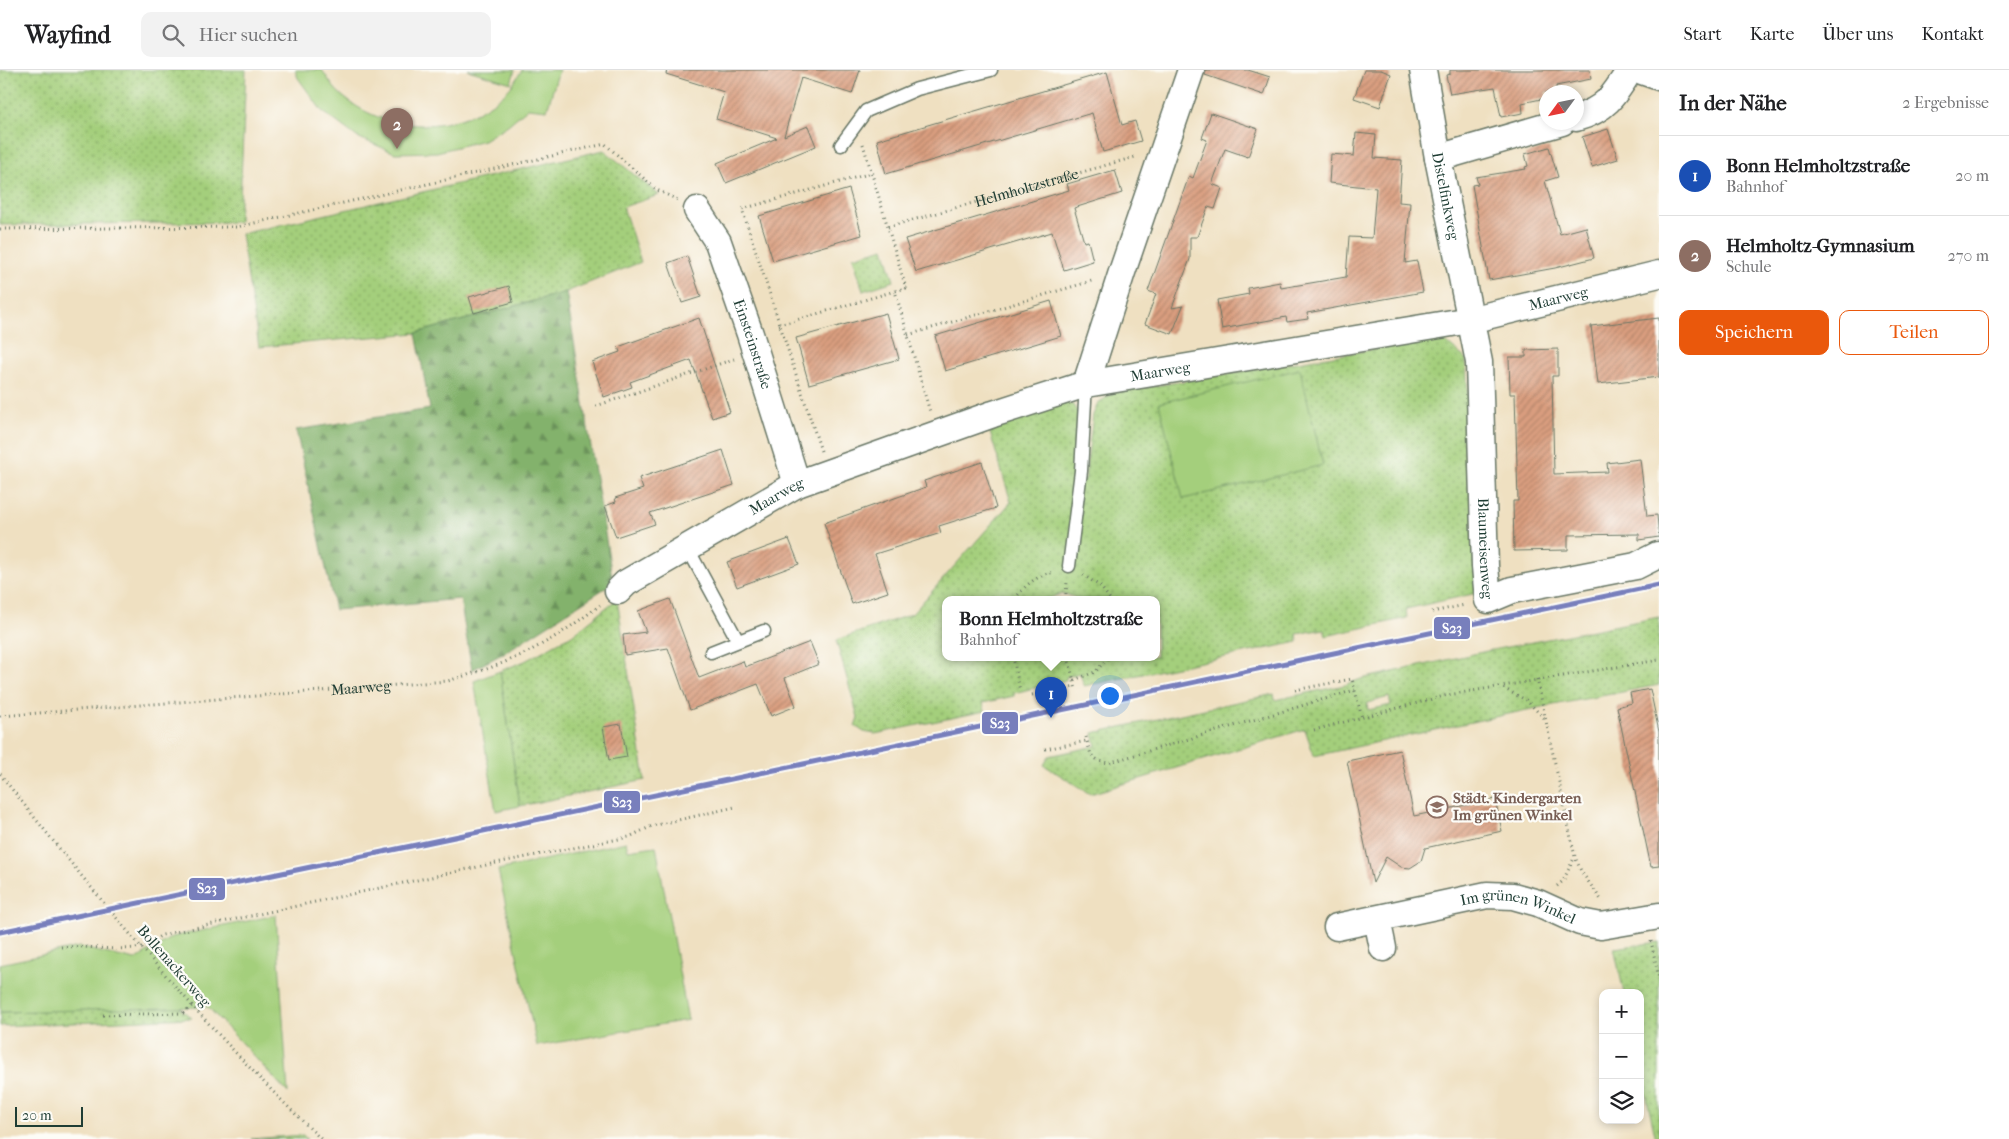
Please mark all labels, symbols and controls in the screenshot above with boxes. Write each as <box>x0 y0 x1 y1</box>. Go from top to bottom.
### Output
search box <box>141 12 491 57</box>
text: Wayfind <box>25 21 111 49</box>
icon: search <box>159 21 187 49</box>
text: Hier suchen <box>199 24 298 46</box>
text: Start <box>1683 24 1722 45</box>
text: Karte <box>1750 24 1794 45</box>
text: Über uns <box>1822 24 1893 45</box>
text: Kontakt <box>1921 24 1984 45</box>
north arrow <box>1539 85 1584 130</box>
text: In der Nähe <box>1679 91 1787 115</box>
text: 2 Ergebnisse <box>1902 93 1989 112</box>
pin: 2 <box>381 108 413 149</box>
street label: Distelfinkweg <box>1428 151 1463 243</box>
text: Bonn Helmholtzstraße <box>1726 155 1910 177</box>
street label: Helmholtzstraße <box>972 164 1081 211</box>
text: 1 <box>1692 166 1698 185</box>
text: 20 m <box>1955 166 1989 185</box>
text: Bahnhof <box>1726 177 1784 196</box>
text: Helmholtz-Gymnasium <box>1726 235 1915 257</box>
text: 2 <box>1691 246 1699 265</box>
text: 270 m <box>1948 246 1989 265</box>
text: Schule <box>1726 257 1771 276</box>
street label: Maarweg <box>1527 282 1591 314</box>
street label: Einsteinstraße <box>730 297 776 392</box>
button: Speichern <box>1679 310 1829 355</box>
button: Teilen <box>1839 310 1989 355</box>
street label: Maarweg <box>1129 358 1192 385</box>
street label: Maarweg <box>746 473 807 519</box>
street label: Blaumeisenweg <box>1474 498 1497 601</box>
popup <box>942 596 1160 661</box>
text: Bonn Helmholtzstraße <box>959 608 1143 630</box>
line badge: S23 <box>1433 616 1471 640</box>
text: S23 <box>1442 620 1462 637</box>
text: Bahnhof <box>959 630 1017 649</box>
street label: Maarweg <box>330 676 393 699</box>
pin: 1 <box>1035 677 1067 718</box>
your location <box>1097 683 1123 709</box>
line badge: S23 <box>981 711 1019 735</box>
text: S23 <box>990 715 1010 732</box>
place label: Städt. Kindergarten Im grünen Winkel <box>1453 789 1582 824</box>
line badge: S23 <box>603 790 641 814</box>
text: S23 <box>612 794 632 811</box>
school or university icon: Städt. Kindergarten Im grünen Winkel <box>1425 795 1449 819</box>
line badge: S23 <box>188 877 226 901</box>
text: S23 <box>197 880 217 897</box>
street label: Im grünen Winkel <box>1459 885 1578 928</box>
street label: Bollenackerweg <box>133 921 215 1011</box>
map controls <box>1599 989 1644 1124</box>
button: + <box>1599 989 1644 1034</box>
button: − <box>1599 1034 1644 1079</box>
button: layers <box>1599 1079 1644 1124</box>
scale bar <box>15 1104 82 1127</box>
text: 20 m <box>22 1107 52 1124</box>

